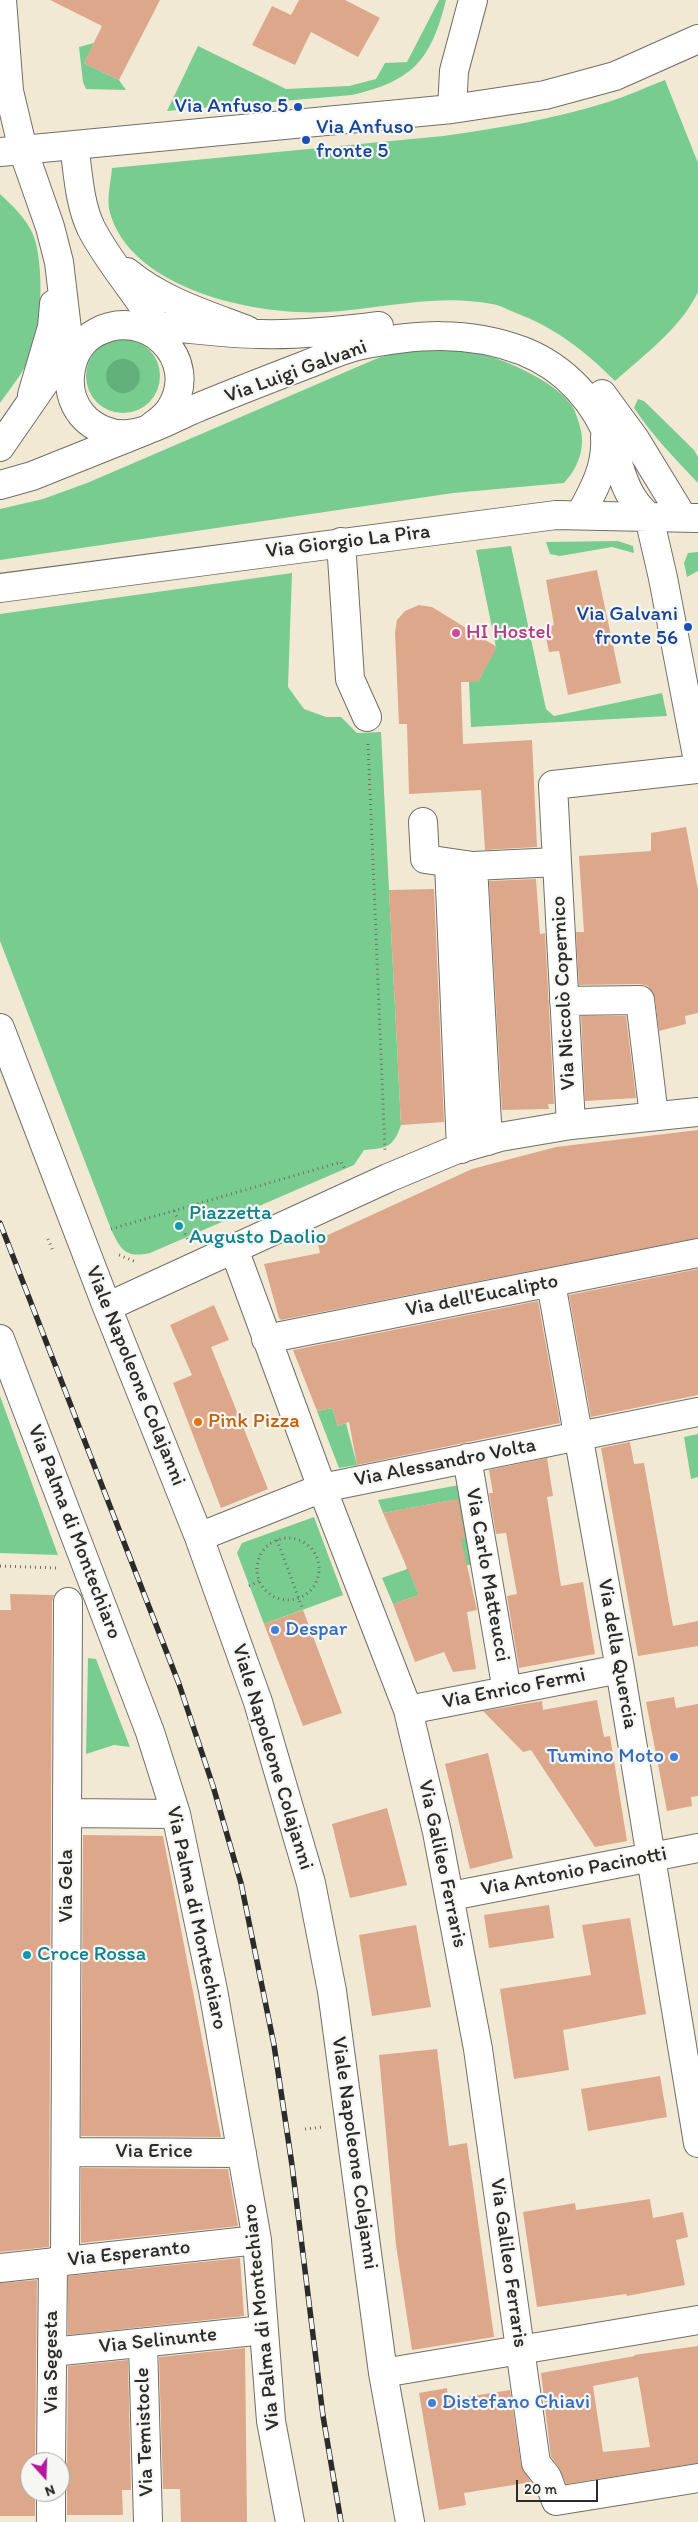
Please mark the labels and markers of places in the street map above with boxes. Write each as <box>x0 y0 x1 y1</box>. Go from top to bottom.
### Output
place label: Via Anfuso 5 <box>174 94 288 120</box>
marker: Via Anfuso 5 <box>292 101 304 113</box>
place label: Via Anfuso fronte 5 <box>316 115 414 165</box>
marker: Via Anfuso fronte 5 <box>300 134 312 146</box>
place label: Via Galvani fronte 56 <box>577 602 678 652</box>
place label: HI Hostel <box>466 620 551 646</box>
marker: Via Galvani fronte 56 <box>682 621 694 633</box>
marker: HI Hostel <box>450 627 462 639</box>
place label: Piazzetta Augusto Daolio <box>189 1201 326 1251</box>
marker: Piazzetta Augusto Daolio <box>173 1220 185 1232</box>
place label: Pink Pizza <box>208 1409 300 1435</box>
marker: Pink Pizza <box>192 1416 204 1428</box>
place label: Despar <box>285 1617 347 1643</box>
marker: Despar <box>269 1624 281 1636</box>
place label: Tumino Moto <box>547 1744 664 1770</box>
marker: Tumino Moto <box>668 1751 680 1763</box>
place label: Croce Rossa <box>37 1942 146 1968</box>
marker: Croce Rossa <box>21 1949 33 1961</box>
place label: Distefano Chiavi <box>442 2390 590 2416</box>
marker: Distefano Chiavi <box>426 2397 438 2409</box>

